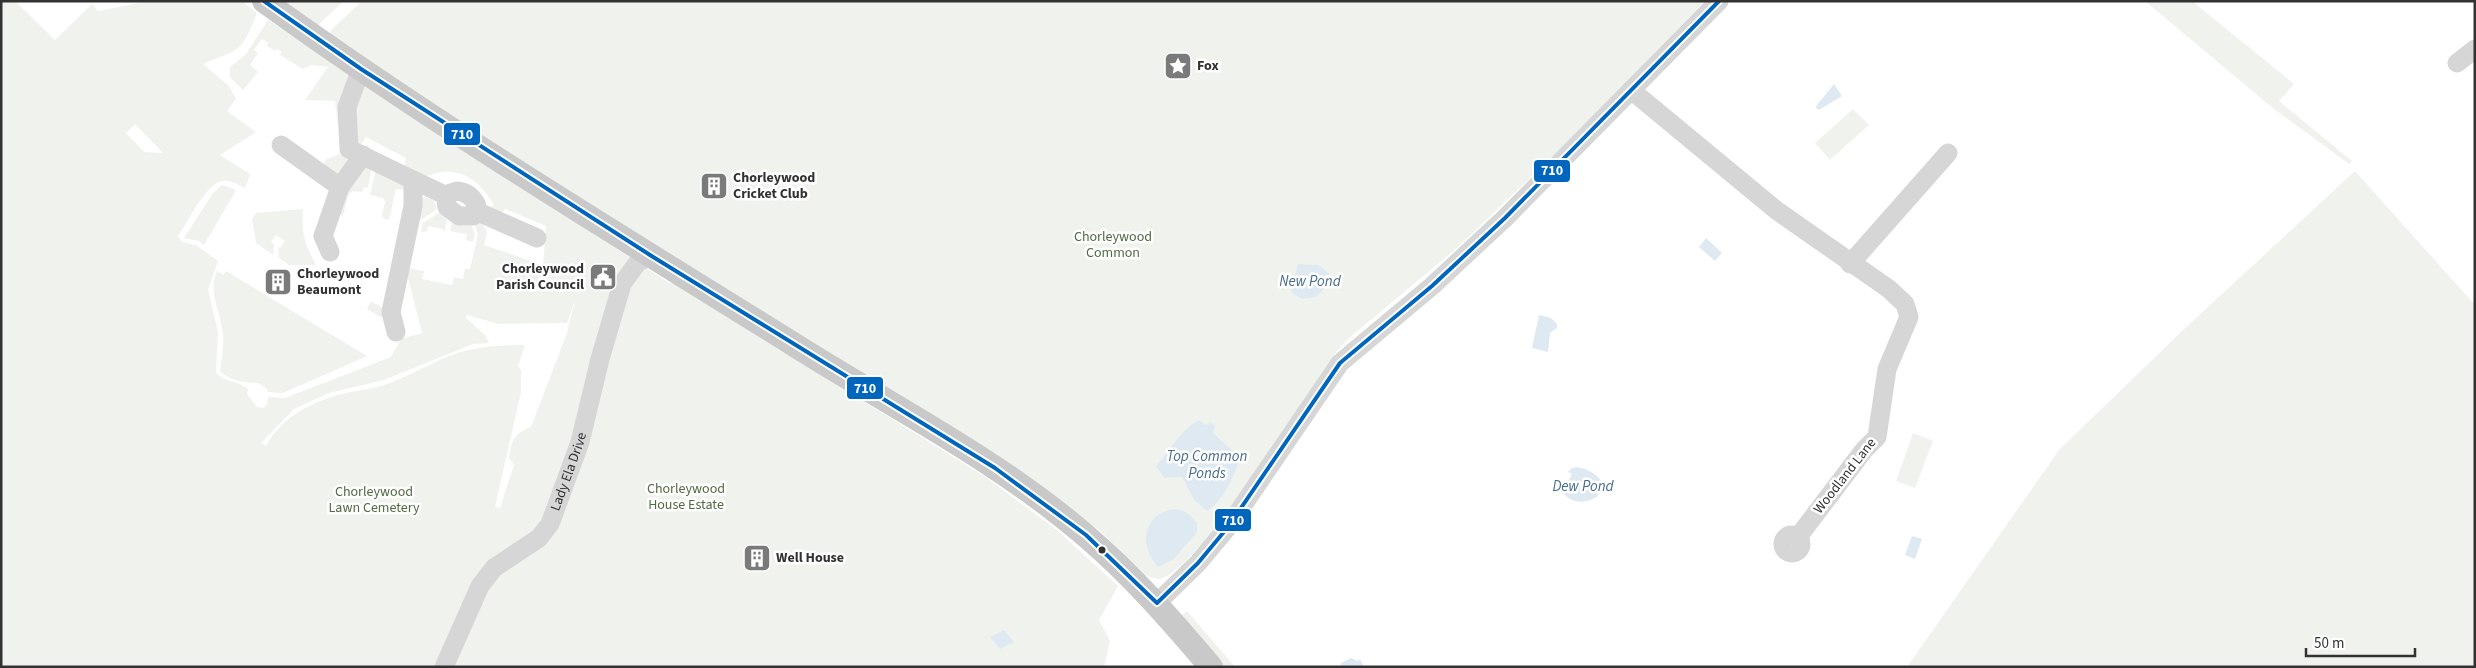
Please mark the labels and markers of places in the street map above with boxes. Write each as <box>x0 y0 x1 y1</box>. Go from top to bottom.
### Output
place icon: Fox <box>1163 51 1193 81</box>
place label: Fox <box>1197 56 1219 76</box>
place label: Chorleywood Cricket Club <box>733 168 815 204</box>
building icon: Chorleywood Cricket Club <box>699 171 729 201</box>
place label: Chorleywood Parish Council <box>496 259 584 295</box>
public building icon: Chorleywood Parish Council <box>588 262 618 292</box>
place label: Chorleywood Beaumont <box>297 264 379 300</box>
building icon: Chorleywood Beaumont <box>263 267 293 297</box>
building icon: Well House <box>742 543 772 573</box>
unlabelled marker <box>1097 545 1107 555</box>
place label: Well House <box>776 548 844 568</box>

